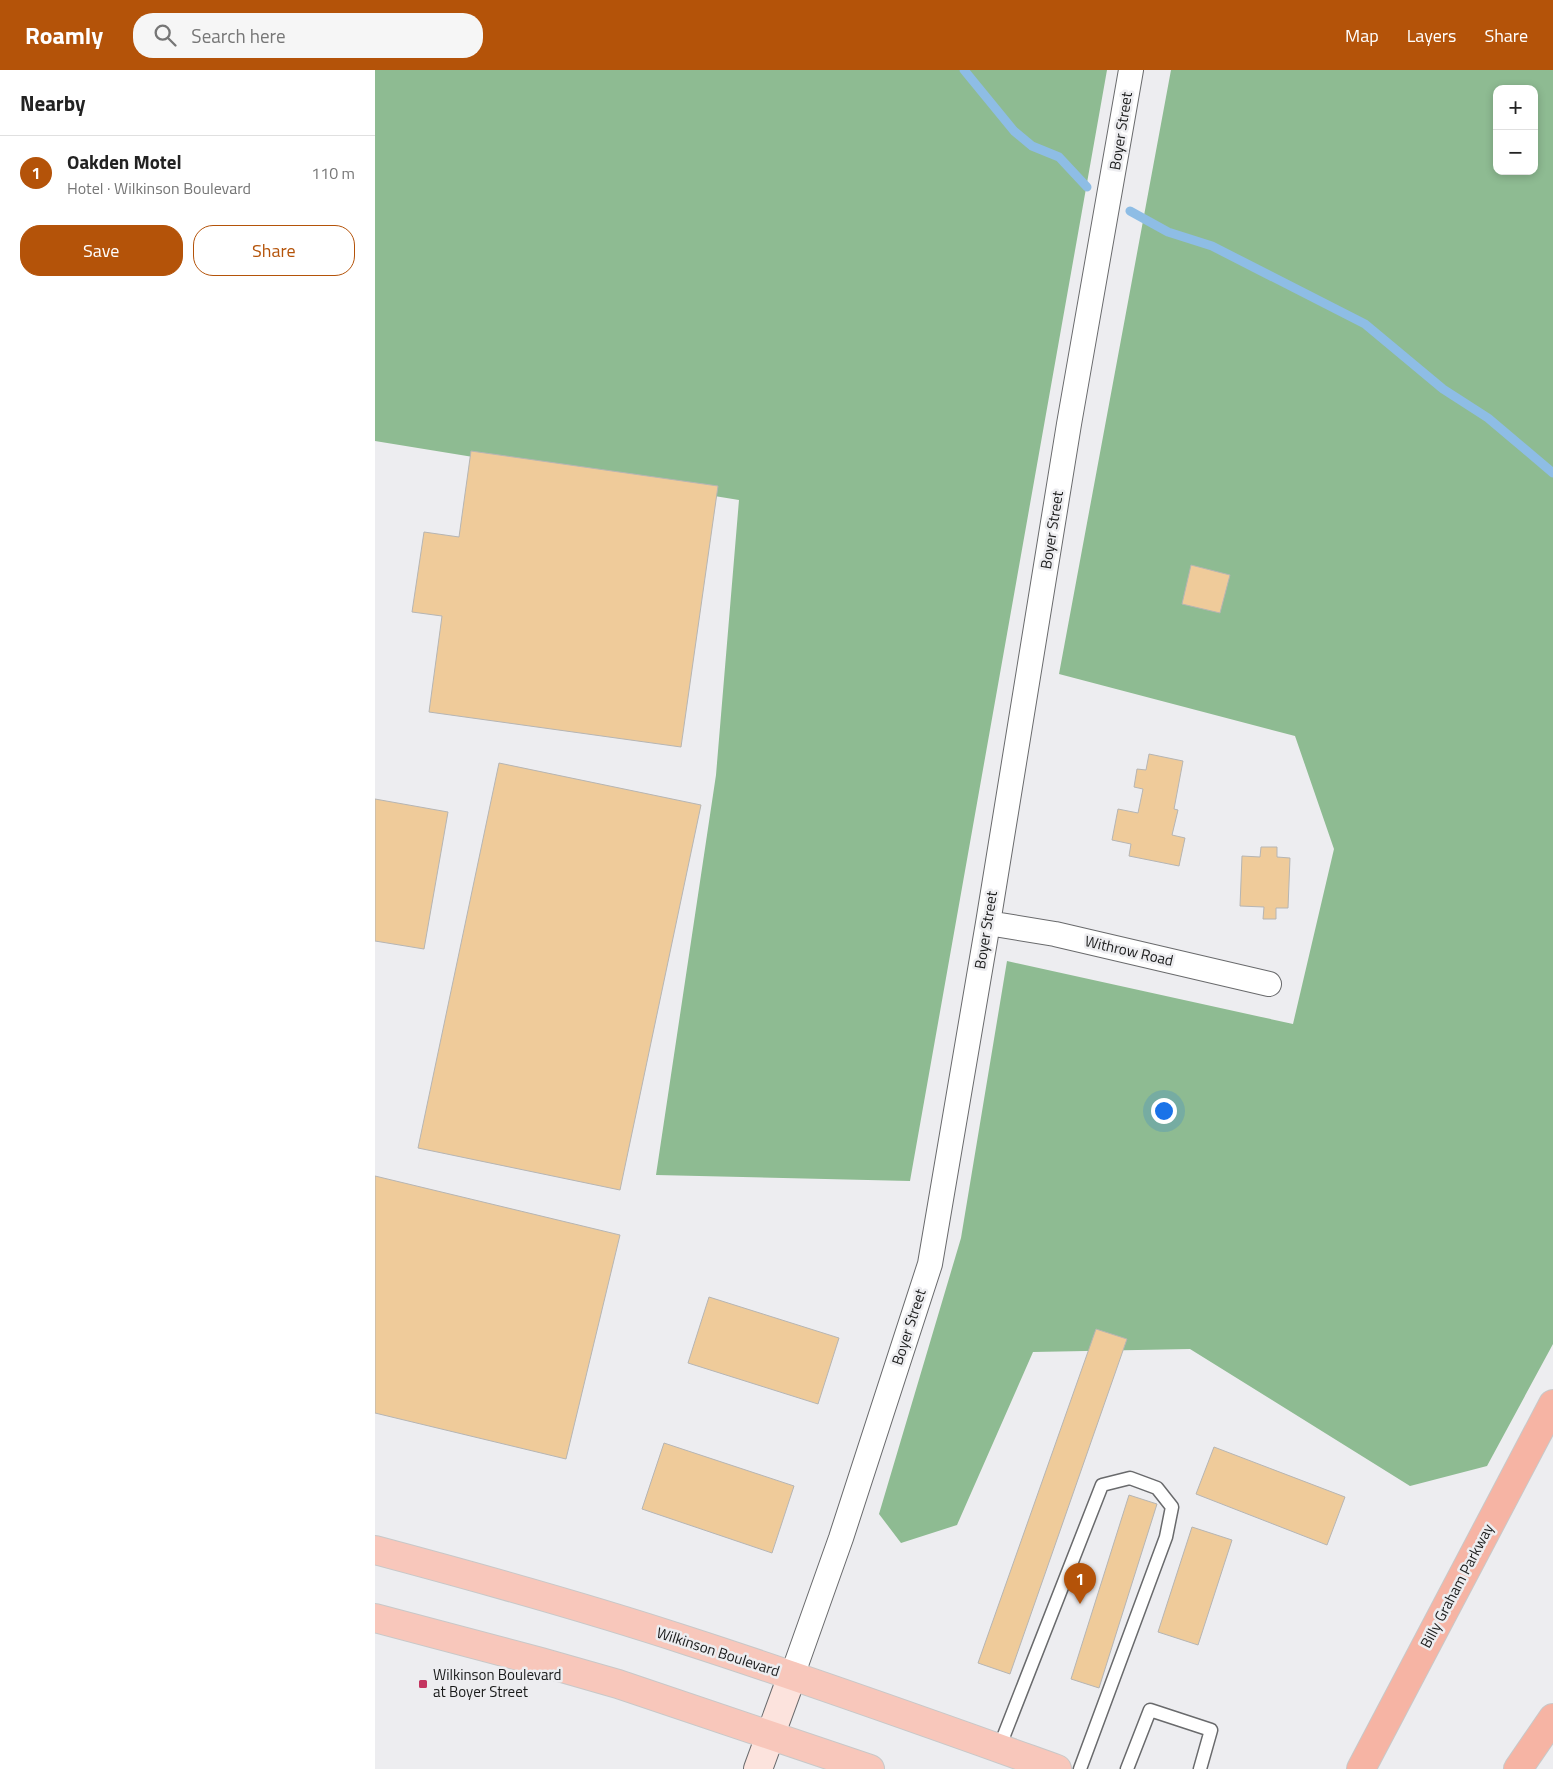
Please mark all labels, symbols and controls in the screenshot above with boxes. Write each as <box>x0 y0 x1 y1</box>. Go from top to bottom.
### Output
search box <box>133 13 483 58</box>
text: Roamly <box>25 17 103 53</box>
icon: search <box>151 21 179 49</box>
text: Search here <box>191 21 286 50</box>
text: Map <box>1345 22 1379 49</box>
text: Layers <box>1407 22 1456 49</box>
text: Share <box>1484 22 1528 49</box>
map controls <box>1493 85 1538 175</box>
button: + <box>1493 85 1538 130</box>
text: Nearby <box>20 87 85 119</box>
street label: Boyer Street <box>1103 89 1138 172</box>
button: − <box>1493 130 1538 175</box>
text: Oakden Motel <box>67 147 182 176</box>
text: 1 <box>32 161 40 185</box>
text: 110 m <box>311 161 355 185</box>
text: Hotel · Wilkinson Boulevard <box>67 176 251 200</box>
button: Save <box>20 225 183 276</box>
button: Share <box>193 225 355 276</box>
street label: Boyer Street <box>1034 488 1069 571</box>
street label: Boyer Street <box>968 888 1003 971</box>
street label: Withrow Road <box>1083 929 1176 972</box>
your location <box>1151 1098 1177 1124</box>
street label: Boyer Street <box>885 1285 932 1368</box>
street label: Billy Graham Parkway <box>1414 1519 1499 1652</box>
pin: 1 <box>1064 1563 1096 1604</box>
street label: Wilkinson Boulevard <box>654 1621 783 1682</box>
place label: Wilkinson Boulevard at Boyer Street <box>433 1663 561 1703</box>
marker: Wilkinson Boulevard at Boyer Street <box>417 1678 429 1690</box>

